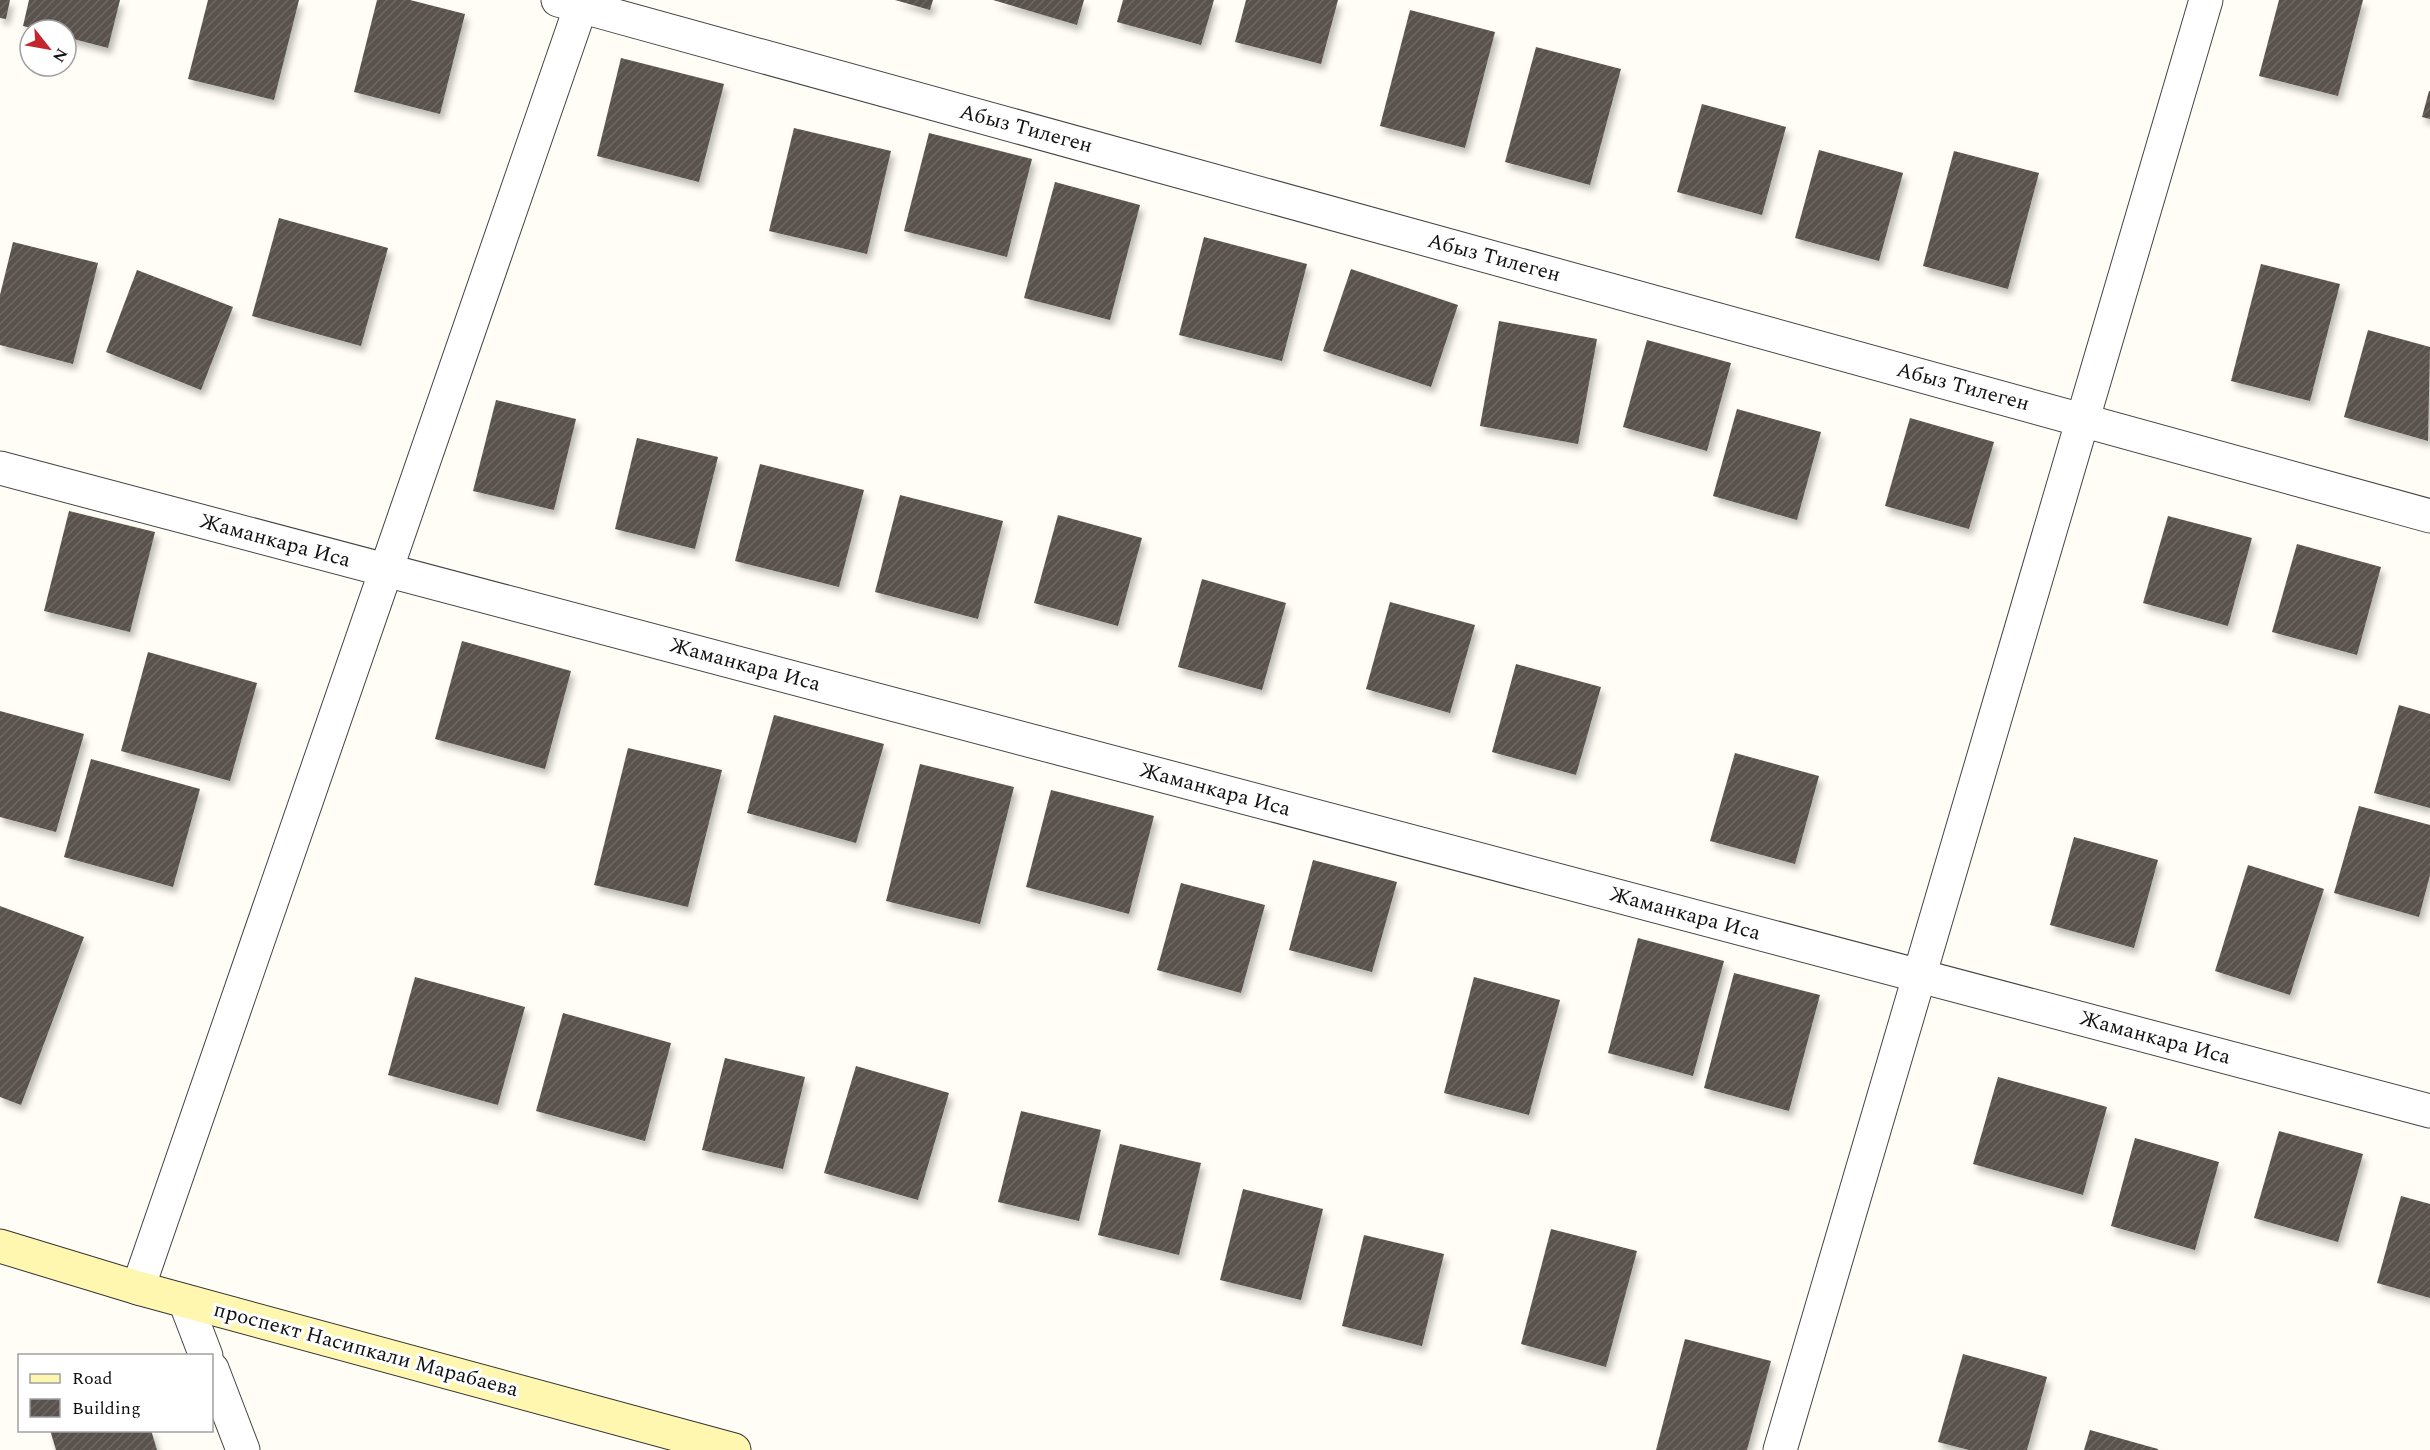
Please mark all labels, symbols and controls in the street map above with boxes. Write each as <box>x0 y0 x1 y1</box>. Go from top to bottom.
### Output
north arrow <box>18 18 78 78</box>
text: N <box>46 43 74 67</box>
street label: Абыз Тилеген <box>956 96 1096 162</box>
street label: Абыз Тилеген <box>1424 225 1564 291</box>
street label: Абыз Тилеген <box>1893 354 2033 420</box>
street label: Жаманкара Иса <box>196 505 355 577</box>
street label: Жаманкара Иса <box>666 629 825 701</box>
street label: Жаманкара Иса <box>1136 754 1295 826</box>
street label: Жаманкара Иса <box>1606 878 1765 950</box>
street label: Жаманкара Иса <box>2076 1002 2235 1074</box>
street label: проспект Насипкали Марабаева <box>210 1294 523 1406</box>
legend <box>18 1354 213 1432</box>
text: Road <box>72 1365 113 1392</box>
text: Building <box>72 1395 141 1422</box>

